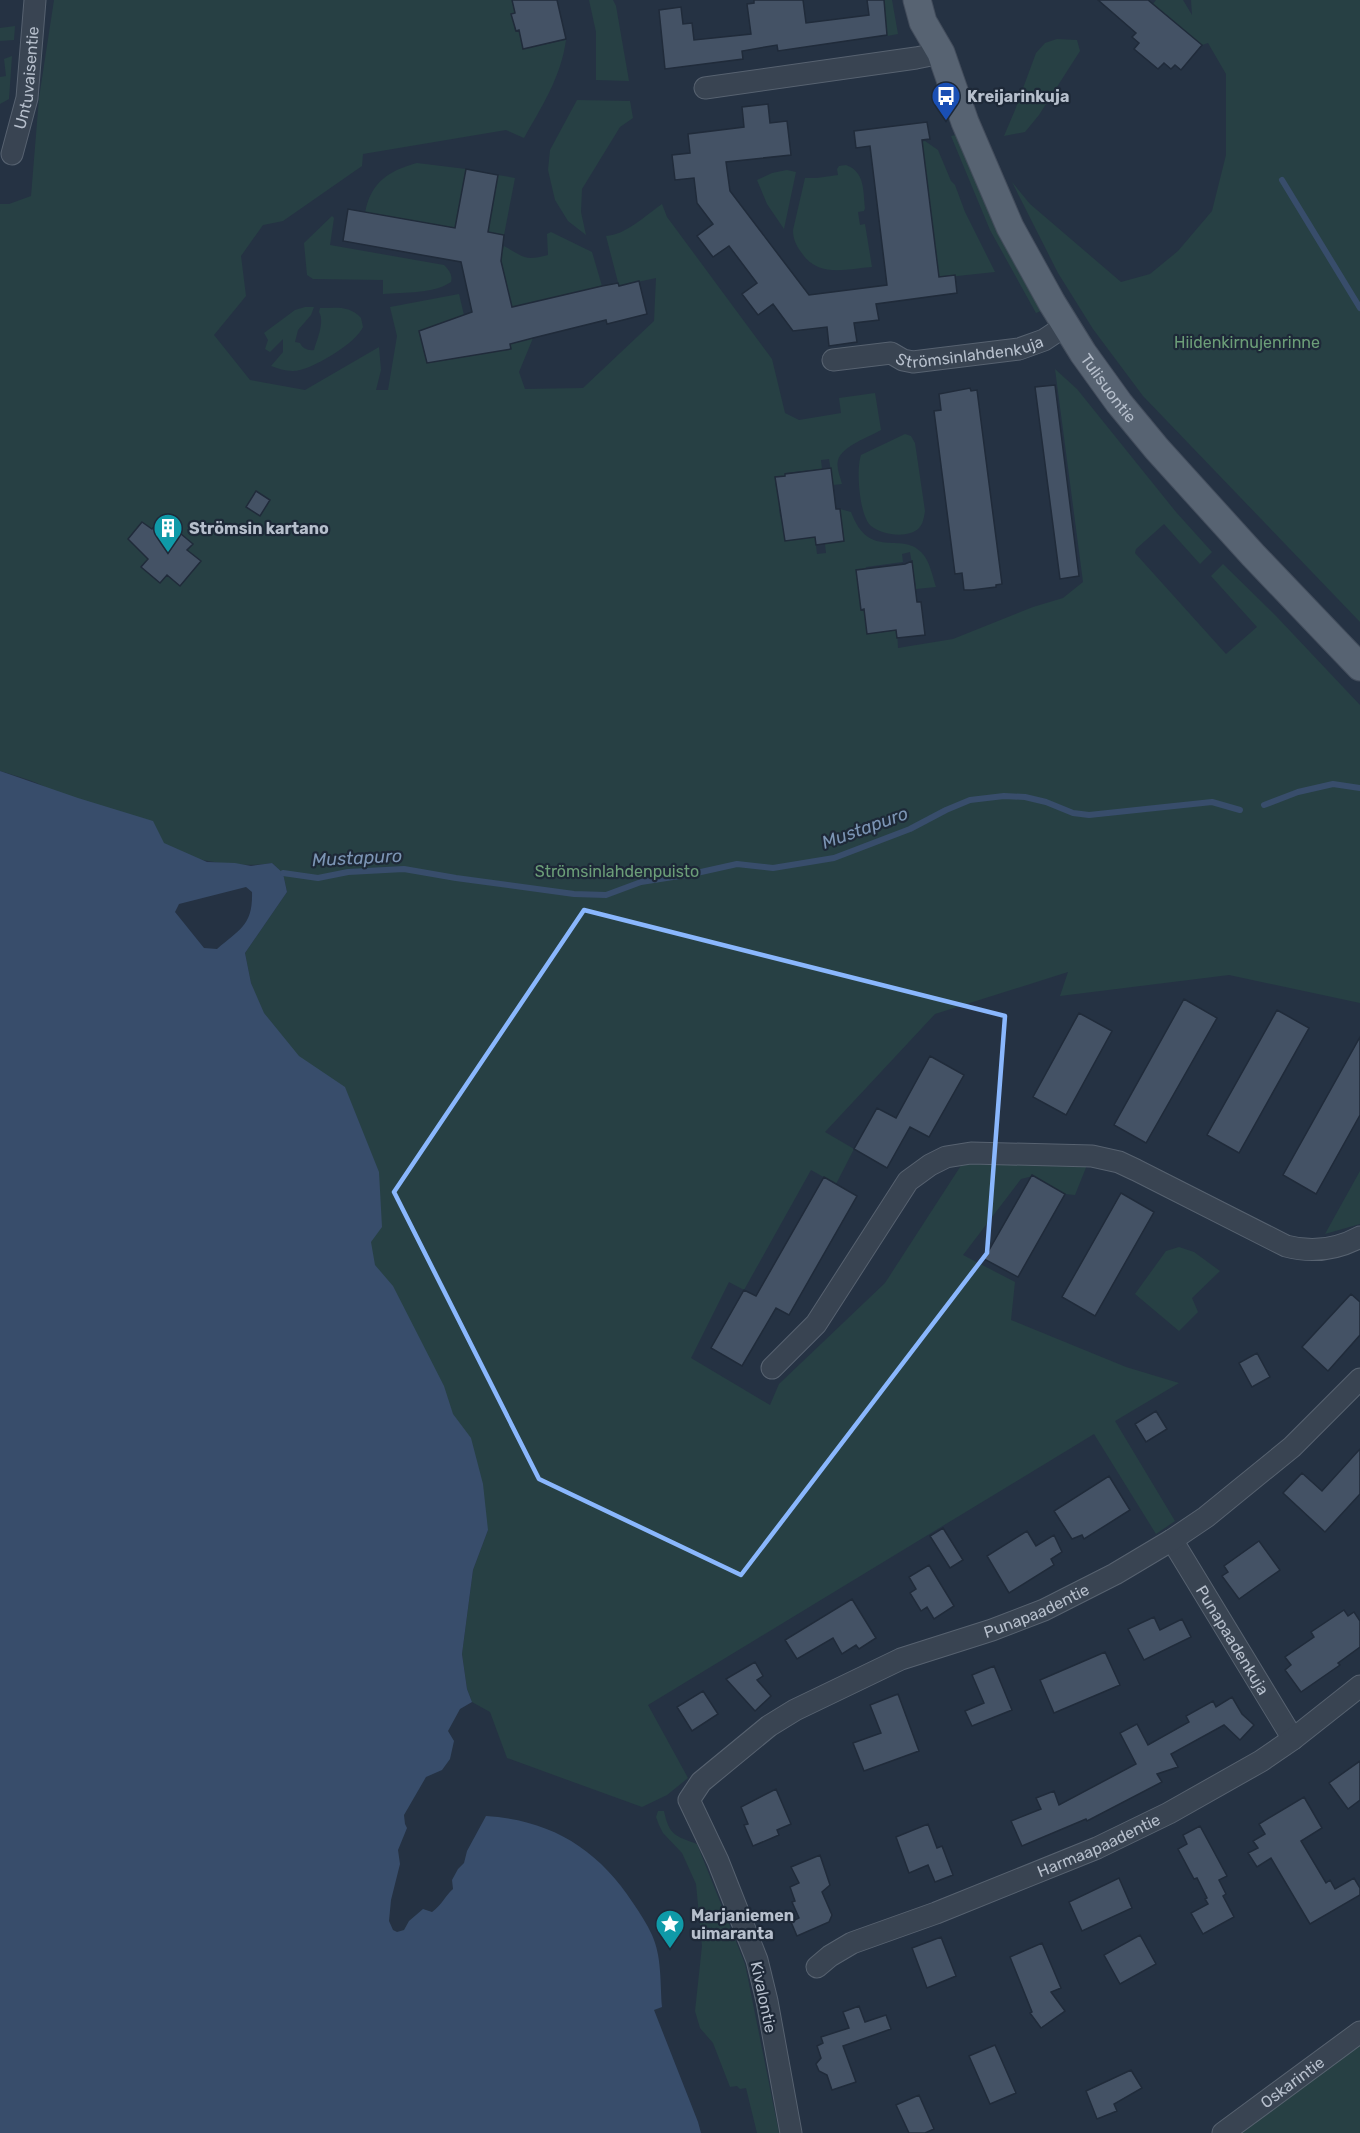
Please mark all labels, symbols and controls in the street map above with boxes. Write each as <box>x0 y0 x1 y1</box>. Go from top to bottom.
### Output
street label: Untuvaisentie <box>10 26 43 131</box>
bus stop icon: Kreijarinkuja <box>930 80 962 122</box>
place label: Kreijarinkuja <box>967 87 1069 106</box>
street label: Strömsinlahdenkuja <box>892 332 1046 372</box>
park label: Hiidenkirnujenrinne <box>1174 333 1320 352</box>
street label: Tulisuontie <box>1077 350 1140 427</box>
building icon: Strömsin kartano <box>152 512 184 554</box>
place label: Strömsin kartano <box>189 519 329 538</box>
water label: Mustapuro <box>819 802 911 854</box>
water label: Mustapuro <box>311 845 403 871</box>
park label: Strömsinlahdenpuisto <box>535 862 699 881</box>
street label: Punapaadentie <box>981 1580 1092 1642</box>
street label: Punapaadenkuja <box>1192 1582 1273 1698</box>
street label: Harmaapaadentie <box>1034 1810 1163 1881</box>
place label: Marjaniemen uimaranta <box>691 1906 794 1943</box>
place icon: Marjaniemen uimaranta <box>654 1908 686 1950</box>
street label: Kivalontie <box>747 1960 780 2035</box>
street label: Oskarintie <box>1257 2053 1328 2112</box>

